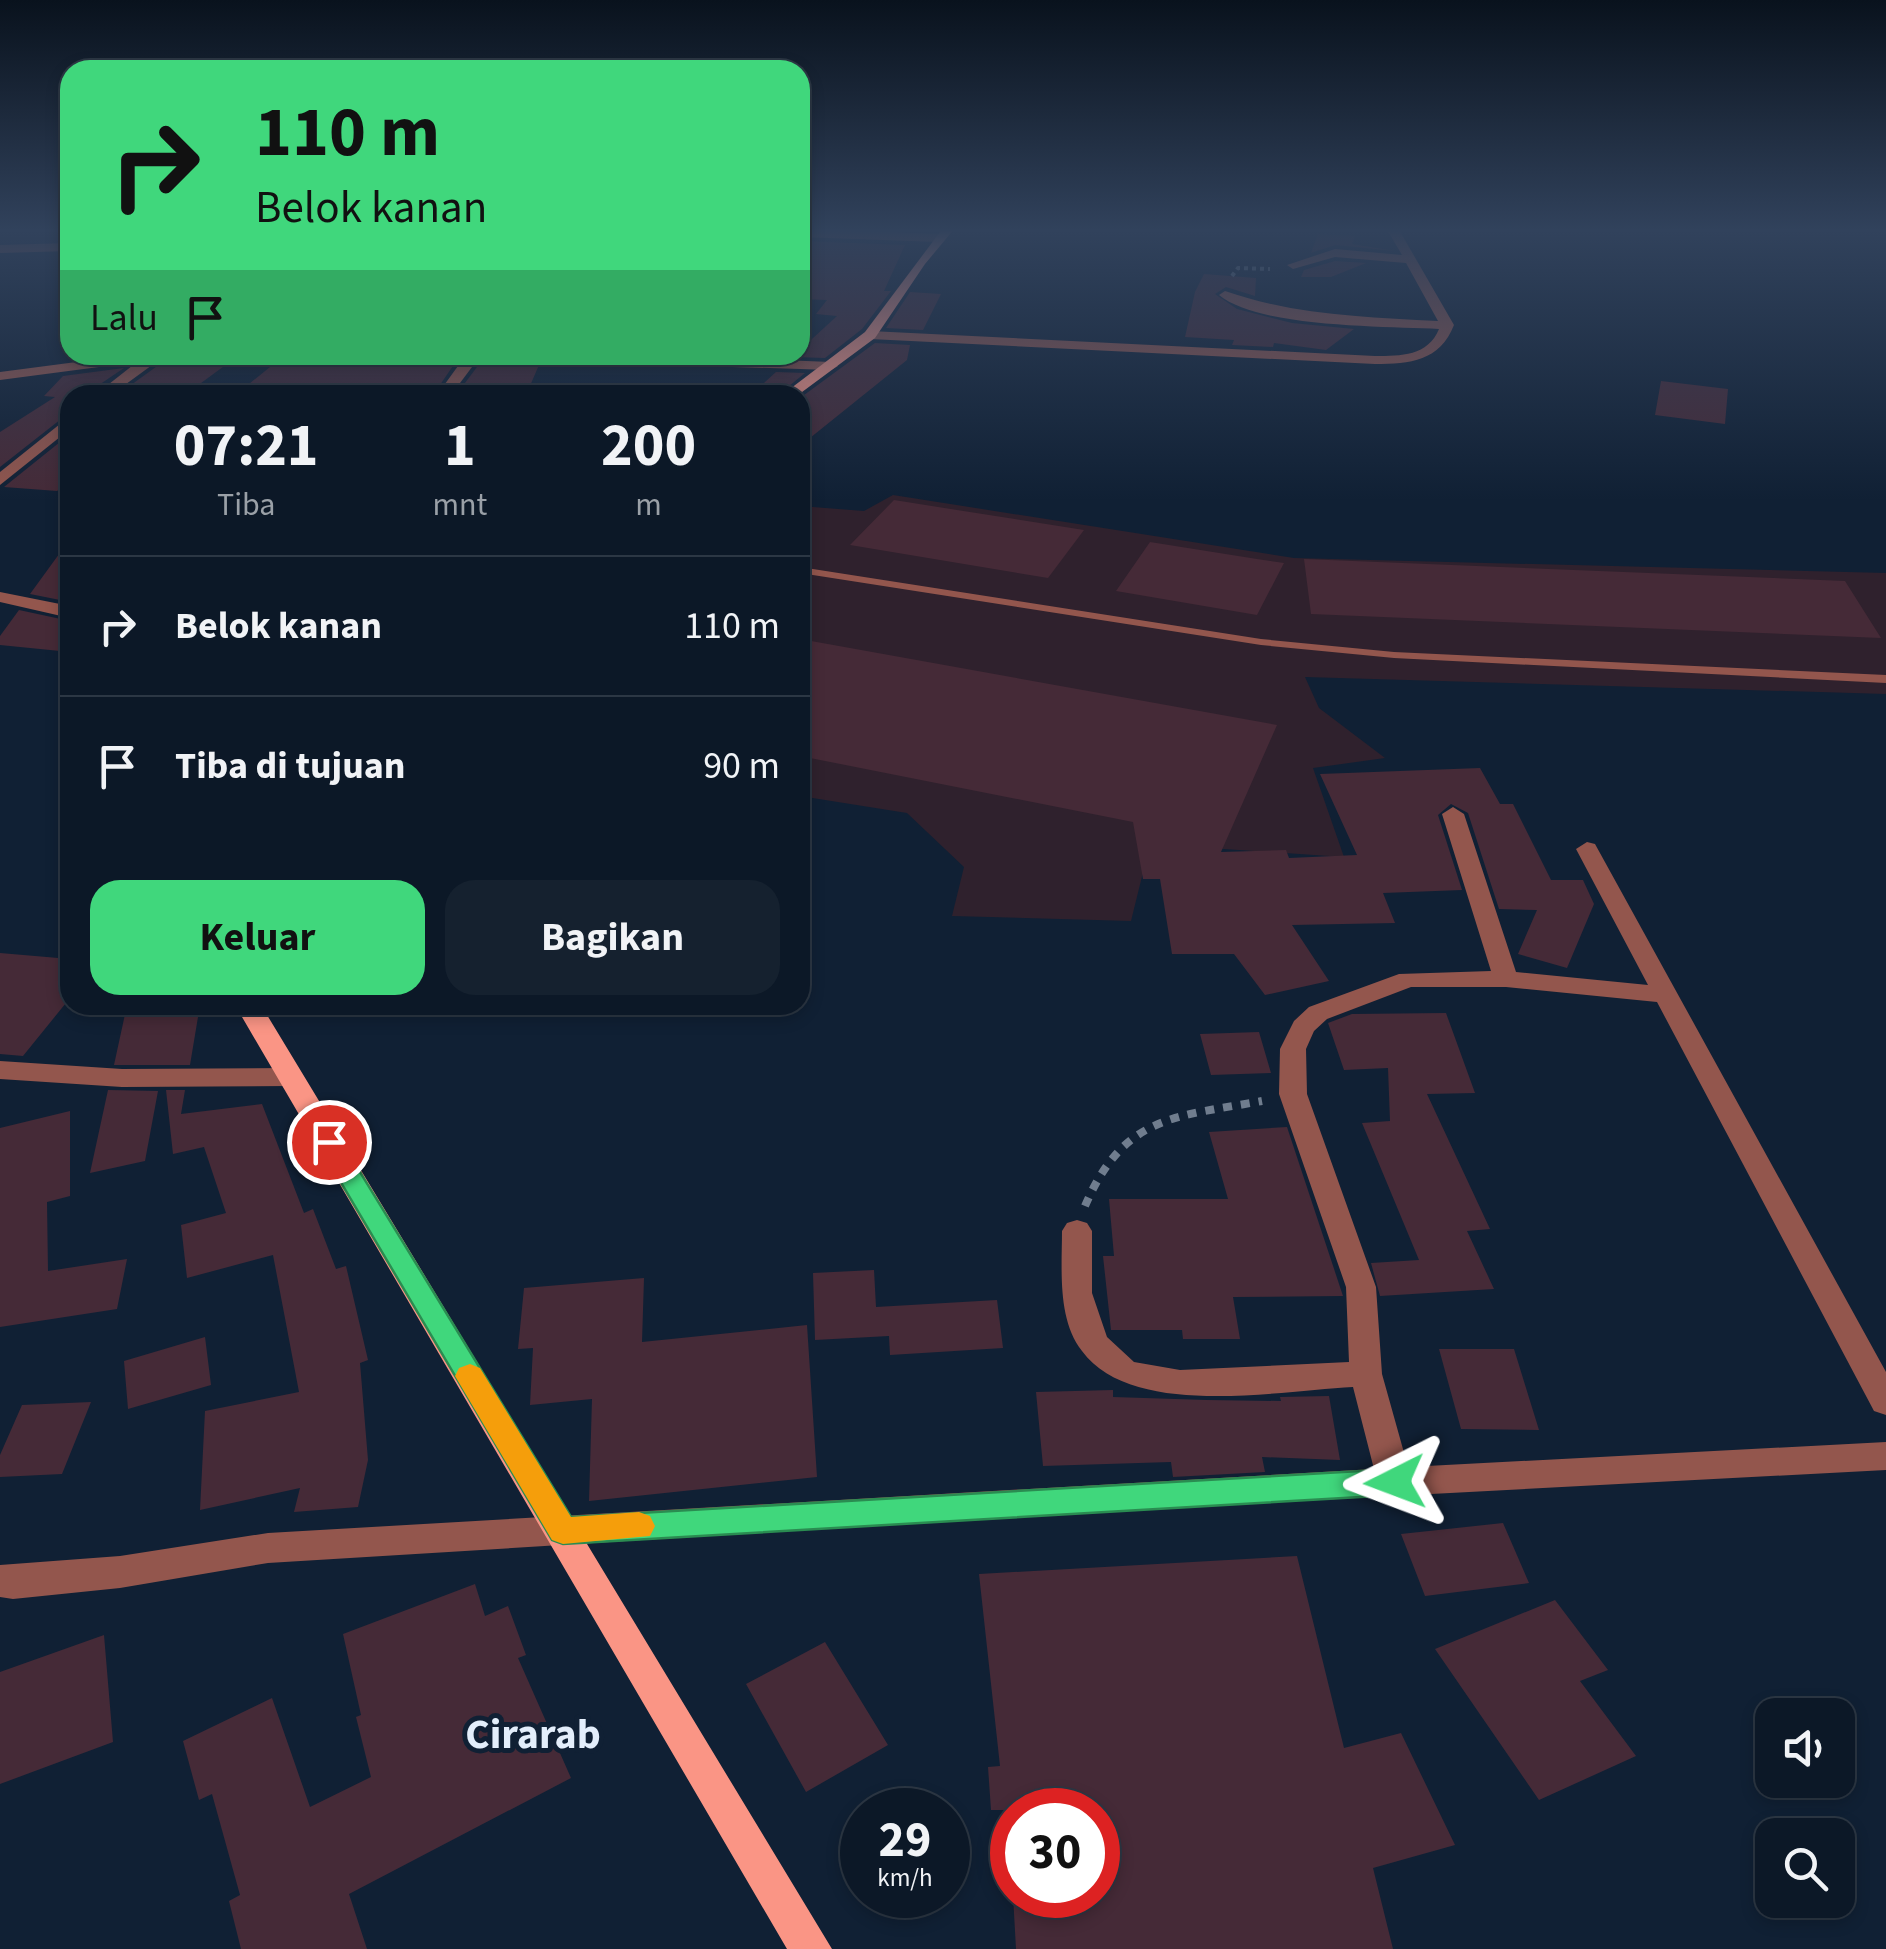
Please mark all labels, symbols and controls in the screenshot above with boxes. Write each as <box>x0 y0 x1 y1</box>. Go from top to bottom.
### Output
text: 110 m <box>255 83 440 183</box>
icon: right <box>90 100 220 230</box>
text: Belok kanan <box>255 176 487 240</box>
icon: arrive <box>178 290 233 345</box>
text: Lalu <box>90 291 158 345</box>
text: 07:21 <box>174 404 319 489</box>
text: 1 <box>444 404 476 489</box>
text: 200 <box>601 404 696 489</box>
text: Tiba <box>217 482 275 528</box>
text: mnt <box>432 482 487 528</box>
text: m <box>635 482 662 528</box>
icon: right <box>90 599 145 654</box>
text: Belok kanan <box>175 599 382 653</box>
text: 110 m <box>684 599 780 653</box>
icon: arrive <box>90 739 145 794</box>
text: Tiba di tujuan <box>175 739 406 793</box>
text: 90 m <box>703 739 780 793</box>
button: Keluar <box>90 880 425 995</box>
button: Bagikan <box>445 880 780 995</box>
pin <box>287 1100 372 1185</box>
icon: arrive <box>302 1115 357 1170</box>
position arrow <box>1343 1430 1447 1534</box>
map controls <box>1755 1698 1855 1918</box>
button: sound <box>1755 1698 1855 1798</box>
district label: Cirarab <box>465 1705 601 1765</box>
speed limit sign: 30 <box>990 1788 1120 1918</box>
text: 29 <box>879 1805 931 1876</box>
button: search <box>1755 1818 1855 1918</box>
text: km/h <box>877 1860 933 1896</box>

